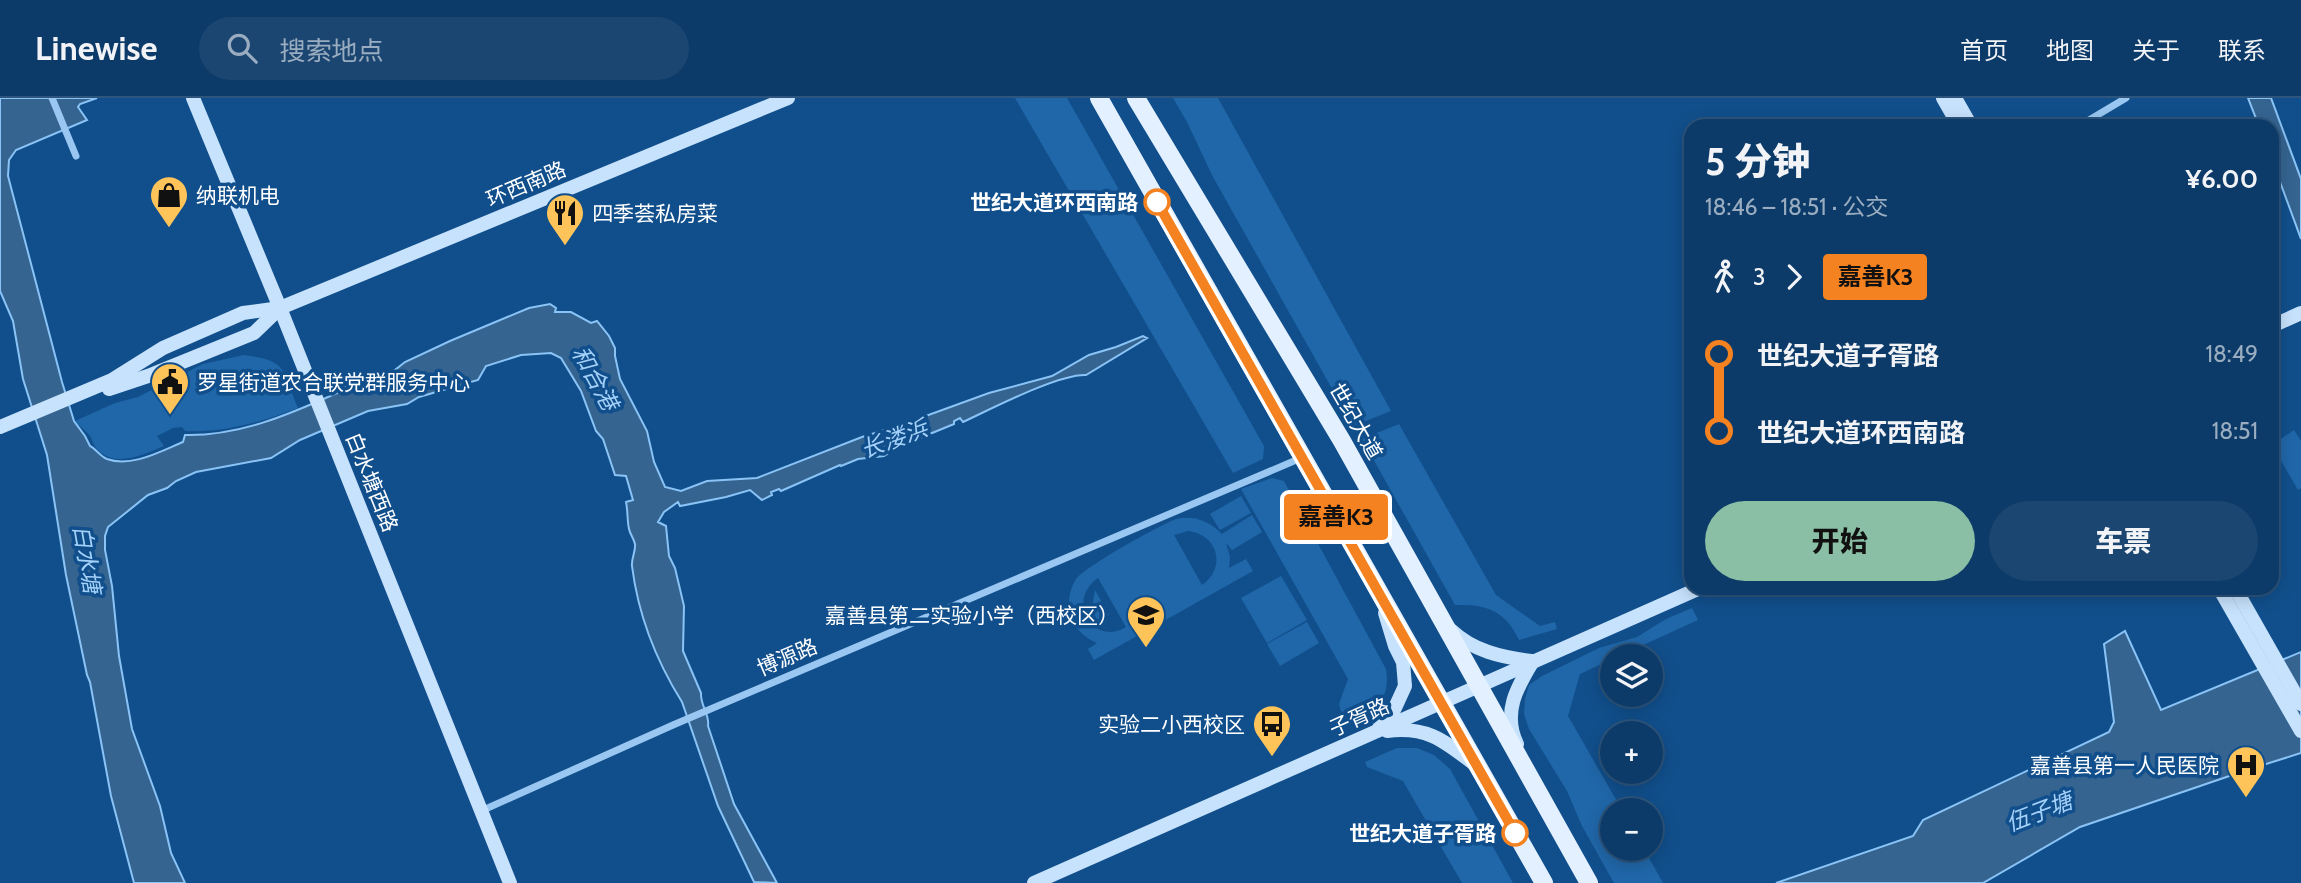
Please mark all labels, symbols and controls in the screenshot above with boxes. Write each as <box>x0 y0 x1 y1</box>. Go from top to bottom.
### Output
search box <box>199 17 689 80</box>
text: Linewise <box>35 28 157 68</box>
icon: search <box>223 29 261 67</box>
text: 搜索地点 <box>279 35 383 67</box>
text: 首页 <box>1960 36 2008 65</box>
text: 地图 <box>2046 36 2094 65</box>
text: 关于 <box>2132 36 2180 65</box>
text: 联系 <box>2218 36 2266 65</box>
text: 5 分钟 <box>1705 138 1810 185</box>
street label: 环西南路 <box>482 156 570 212</box>
text: ¥6.00 <box>2185 163 2258 195</box>
shop icon: 纳联机电 <box>148 174 190 229</box>
place label: 纳联机电 <box>196 183 280 208</box>
marker: 世纪大道环西南路 <box>1144 189 1170 215</box>
place label: 世纪大道环西南路 <box>970 190 1138 215</box>
restaurant icon: 四季荟私房菜 <box>544 192 586 247</box>
text: 18:46 – 18:51 · 公交 <box>1705 193 1888 221</box>
place label: 四季荟私房菜 <box>592 201 718 226</box>
icon: walk <box>1705 258 1743 296</box>
icon: forward <box>1775 258 1813 296</box>
text: 嘉善K3 <box>1837 262 1913 291</box>
text: 3 <box>1753 263 1765 291</box>
text: 世纪大道子胥路 <box>1757 340 1939 372</box>
text: 18:49 <box>2205 340 2258 368</box>
water label: 和合港 <box>566 341 625 418</box>
public building icon: 罗星街道农合联党群服务中心 <box>149 361 191 416</box>
place label: 罗星街道农合联党群服务中心 <box>197 370 470 395</box>
street label: 世纪大道 <box>1324 378 1388 464</box>
water label: 长溇浜 <box>857 413 933 464</box>
text: 世纪大道环西南路 <box>1757 417 1965 449</box>
text: 18:51 <box>2212 417 2258 445</box>
street label: 白水塘西路 <box>341 429 403 535</box>
line badge: 嘉善K3 <box>1287 494 1385 540</box>
button: 开始 <box>1705 501 1975 581</box>
button: 车票 <box>1989 501 2258 581</box>
text: 嘉善K3 <box>1298 502 1374 531</box>
water label: 白水塘 <box>67 523 107 599</box>
school or university icon: 嘉善县第二实验小学（西校区） <box>1125 594 1167 649</box>
place label: 嘉善县第二实验小学（西校区） <box>825 603 1119 628</box>
street label: 博源路 <box>753 633 821 681</box>
map controls <box>1600 644 1663 861</box>
button: layers <box>1600 644 1663 707</box>
street label: 子胥路 <box>1325 693 1393 741</box>
bus stop icon: 实验二小西校区 <box>1251 703 1293 758</box>
place label: 实验二小西校区 <box>1098 712 1245 737</box>
button: + <box>1600 721 1663 784</box>
hospital icon: 嘉善县第一人民医院 <box>2225 744 2267 799</box>
place label: 嘉善县第一人民医院 <box>2030 753 2219 778</box>
water label: 伍子塘 <box>2002 785 2080 837</box>
button: − <box>1600 798 1663 861</box>
marker: 世纪大道子胥路 <box>1502 820 1528 846</box>
place label: 世纪大道子胥路 <box>1349 821 1496 846</box>

